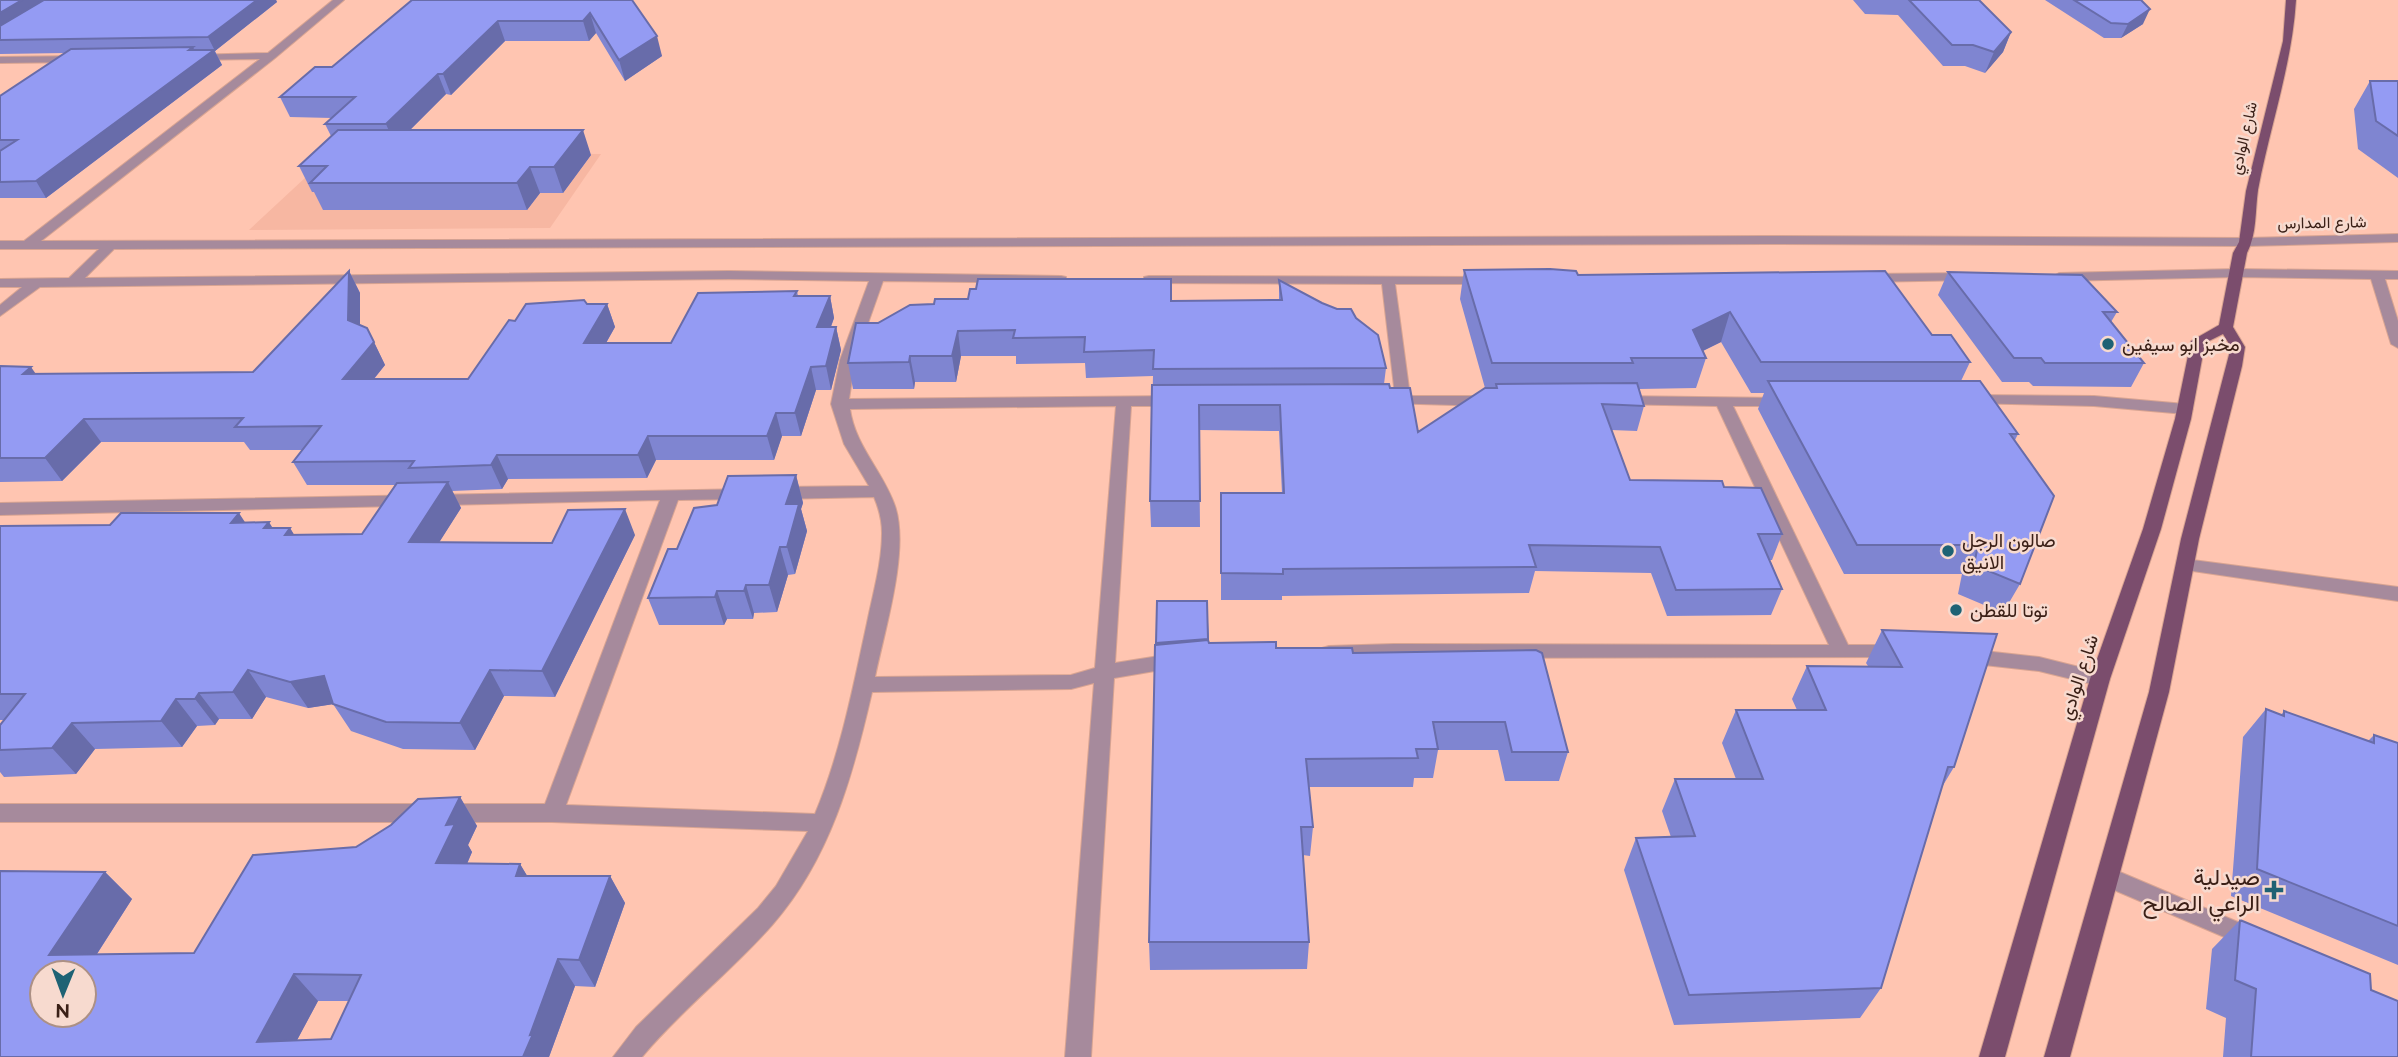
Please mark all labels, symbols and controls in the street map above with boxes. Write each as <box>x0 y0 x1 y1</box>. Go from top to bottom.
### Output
street label: شارع الوادي <box>2226 100 2265 177</box>
street label: شارع المدارس <box>2277 212 2367 235</box>
place label: مخبز ابو سيفين <box>2122 333 2240 356</box>
marker: مخبز ابو سيفين <box>2100 336 2116 352</box>
place label: صالون الرجل الانيق <box>1962 529 2056 574</box>
marker: صالون الرجل الانيق <box>1940 543 1956 559</box>
place label: توتا للقطن <box>1970 599 2048 622</box>
marker: توتا للقطن <box>1948 602 1964 618</box>
street label: شارع الوادي <box>2054 632 2107 724</box>
place label: صيدلية الراعي الصالح <box>2142 863 2260 922</box>
marker: صيدلية الراعي الصالح <box>2266 882 2282 898</box>
north arrow <box>28 959 98 1029</box>
text: N <box>55 1000 70 1022</box>

